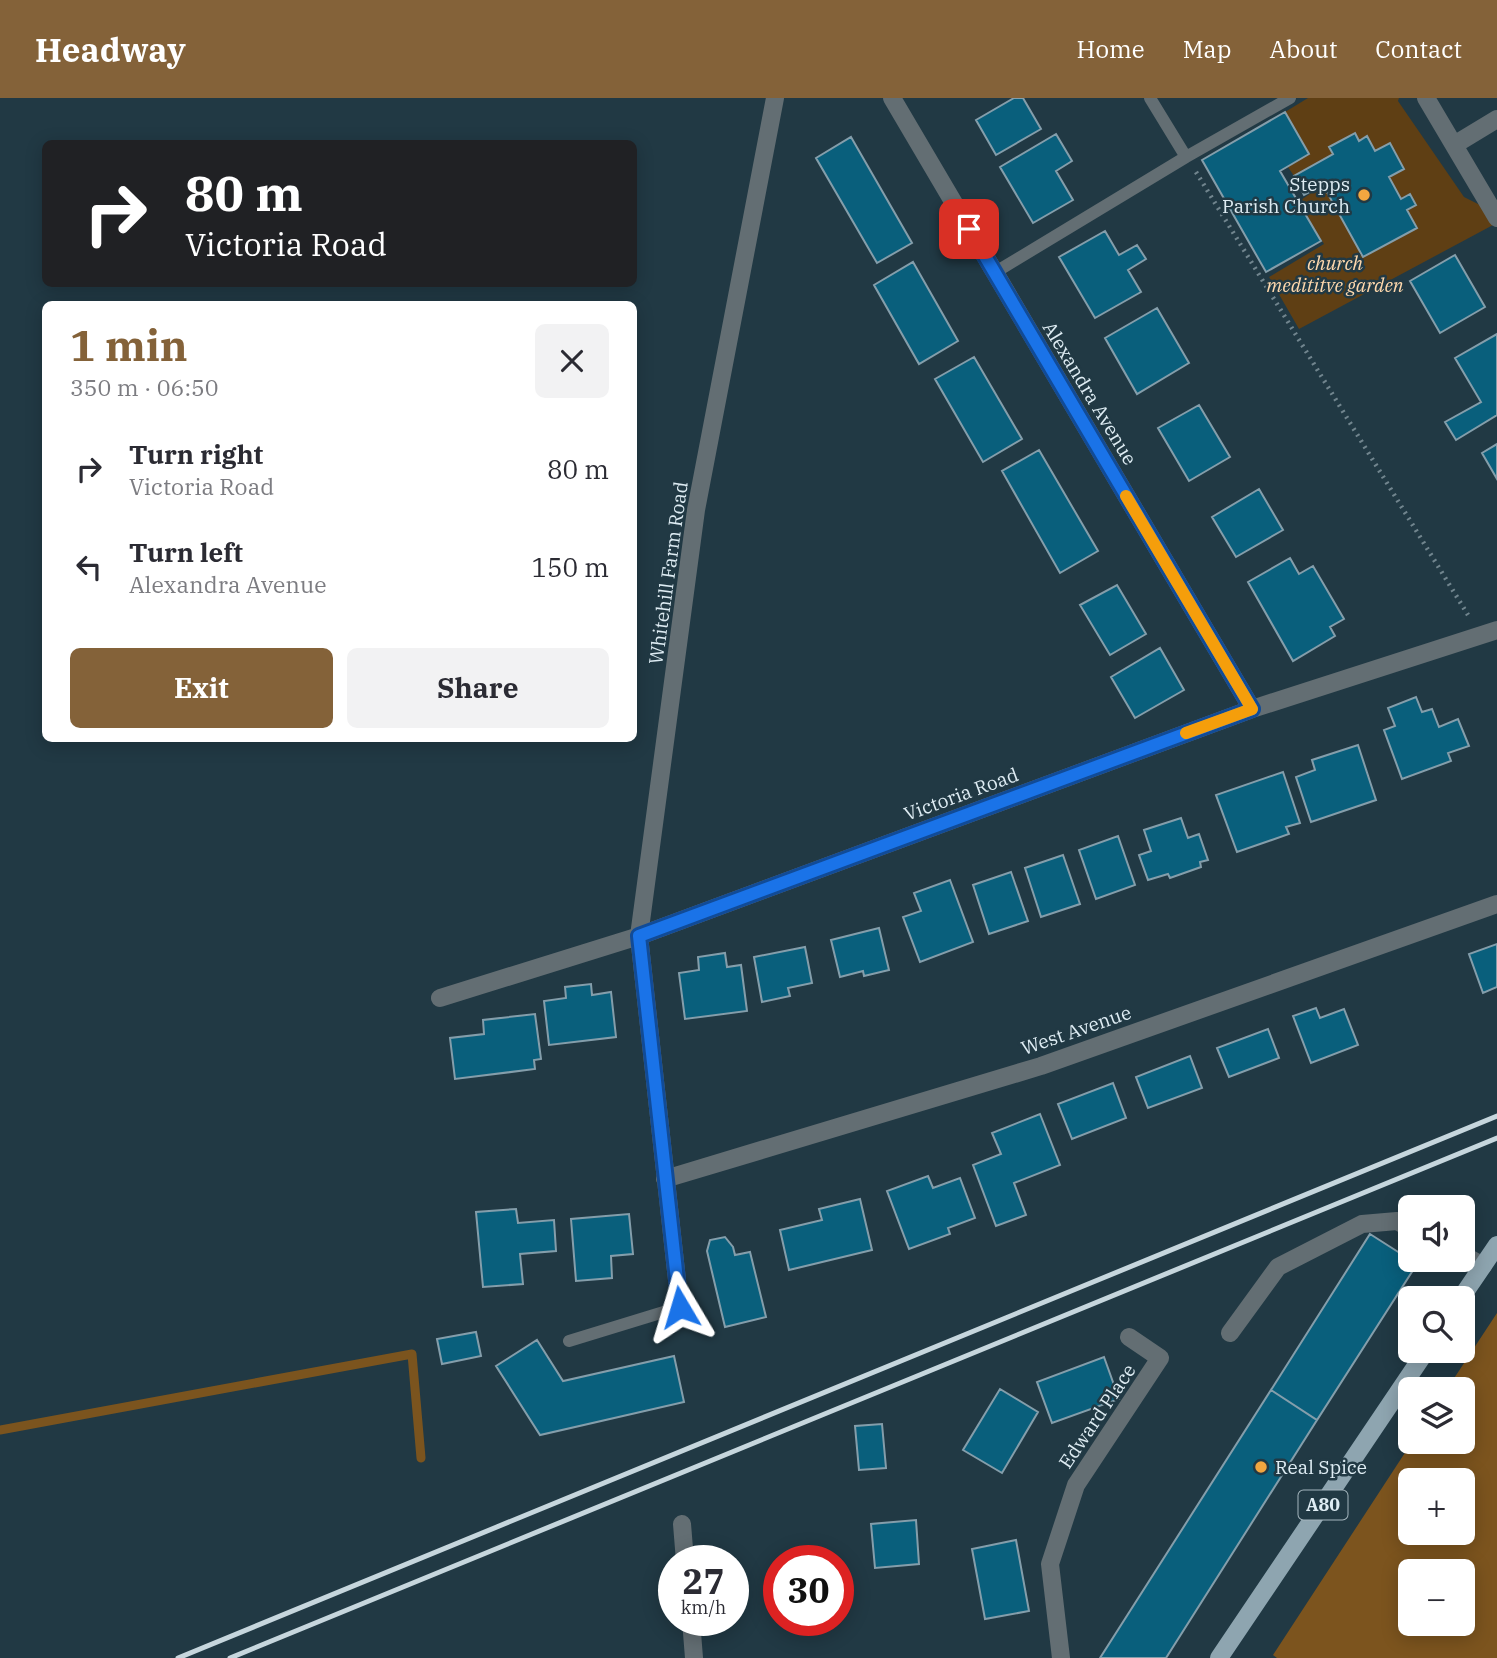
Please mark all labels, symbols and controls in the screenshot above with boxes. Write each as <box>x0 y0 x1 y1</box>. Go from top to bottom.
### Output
text: Headway <box>35 28 186 71</box>
text: Home <box>1077 33 1145 65</box>
text: Map <box>1183 33 1231 65</box>
text: About <box>1269 33 1337 65</box>
text: Contact <box>1375 33 1462 65</box>
text: 80 m <box>185 161 303 224</box>
icon: right <box>70 168 161 259</box>
place label: Stepps Parish Church <box>1222 172 1350 218</box>
marker: Stepps Parish Church <box>1356 187 1372 203</box>
pin <box>939 199 999 259</box>
icon: arrive <box>950 210 988 248</box>
text: Victoria Road <box>185 223 387 265</box>
park label: church medititve garden <box>1266 251 1404 297</box>
street label: Alexandra Avenue <box>1038 317 1142 469</box>
text: 1 min <box>70 318 188 373</box>
button: close <box>535 324 609 398</box>
text: 350 m · 06:50 <box>70 372 219 402</box>
text: Turn right <box>129 437 263 471</box>
icon: right <box>70 450 108 488</box>
text: 80 m <box>547 452 609 486</box>
text: Victoria Road <box>129 471 274 501</box>
street label: Whitehill Farm Road <box>643 480 693 666</box>
text: Turn left <box>129 535 243 569</box>
icon: left <box>70 548 108 586</box>
text: 150 m <box>531 550 609 584</box>
text: Alexandra Avenue <box>129 569 327 599</box>
button: Exit <box>70 648 333 728</box>
button: Share <box>347 648 609 728</box>
street label: Victoria Road <box>901 762 1021 826</box>
street label: West Avenue <box>1018 1000 1134 1060</box>
map controls <box>1398 1195 1475 1636</box>
button: sound <box>1398 1195 1475 1272</box>
position arrow <box>643 1270 717 1344</box>
button: search <box>1398 1286 1475 1363</box>
street label: Edward Place <box>1053 1359 1141 1473</box>
button: layers <box>1398 1377 1475 1454</box>
place label: Real Spice <box>1275 1455 1367 1479</box>
marker: Real Spice <box>1253 1459 1269 1475</box>
button: + <box>1398 1468 1475 1545</box>
road number: A80 <box>1298 1490 1348 1520</box>
speed limit sign: 30 <box>763 1545 854 1636</box>
text: 27 <box>682 1558 725 1604</box>
button: − <box>1398 1559 1475 1636</box>
text: km/h <box>681 1596 726 1619</box>

